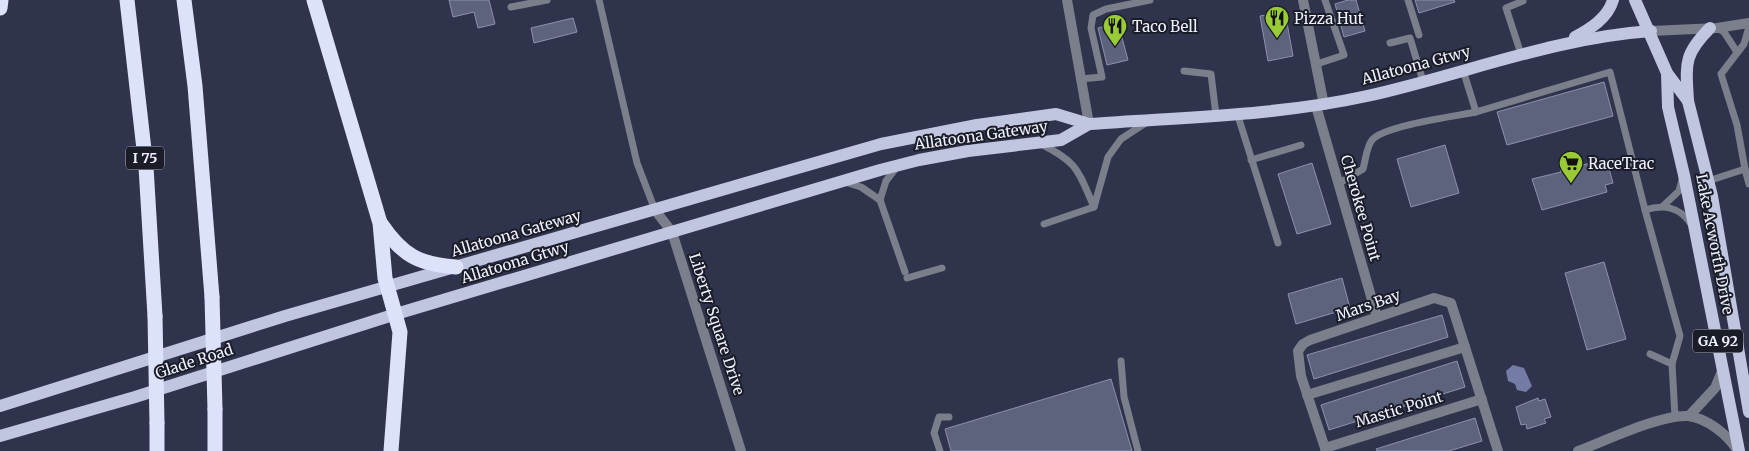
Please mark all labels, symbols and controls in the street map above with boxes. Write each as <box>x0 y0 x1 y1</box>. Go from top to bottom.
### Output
restaurant icon: Pizza Hut <box>1264 5 1290 39</box>
place label: Pizza Hut <box>1294 9 1364 28</box>
restaurant icon: Taco Bell <box>1102 13 1128 47</box>
place label: Taco Bell <box>1132 17 1198 36</box>
street label: Allatoona Gtwy <box>1359 41 1473 89</box>
street label: Allatoona Gateway <box>912 116 1049 154</box>
road number: I 75 <box>126 146 164 170</box>
supermarket icon: RaceTrac <box>1558 150 1584 184</box>
street label: Cherokee Point <box>1337 153 1385 263</box>
place label: RaceTrac <box>1588 154 1655 173</box>
street label: Lake Acworth Drive <box>1692 172 1738 316</box>
street label: Allatoona Gateway <box>448 205 584 261</box>
street label: Allatoona Gtwy <box>458 236 572 288</box>
street label: Liberty Square Drive <box>685 251 749 398</box>
street label: Mars Bay <box>1333 285 1403 325</box>
road number: GA 92 <box>1693 330 1743 352</box>
street label: Glade Road <box>153 340 235 382</box>
street label: Mastic Point <box>1353 387 1445 431</box>

